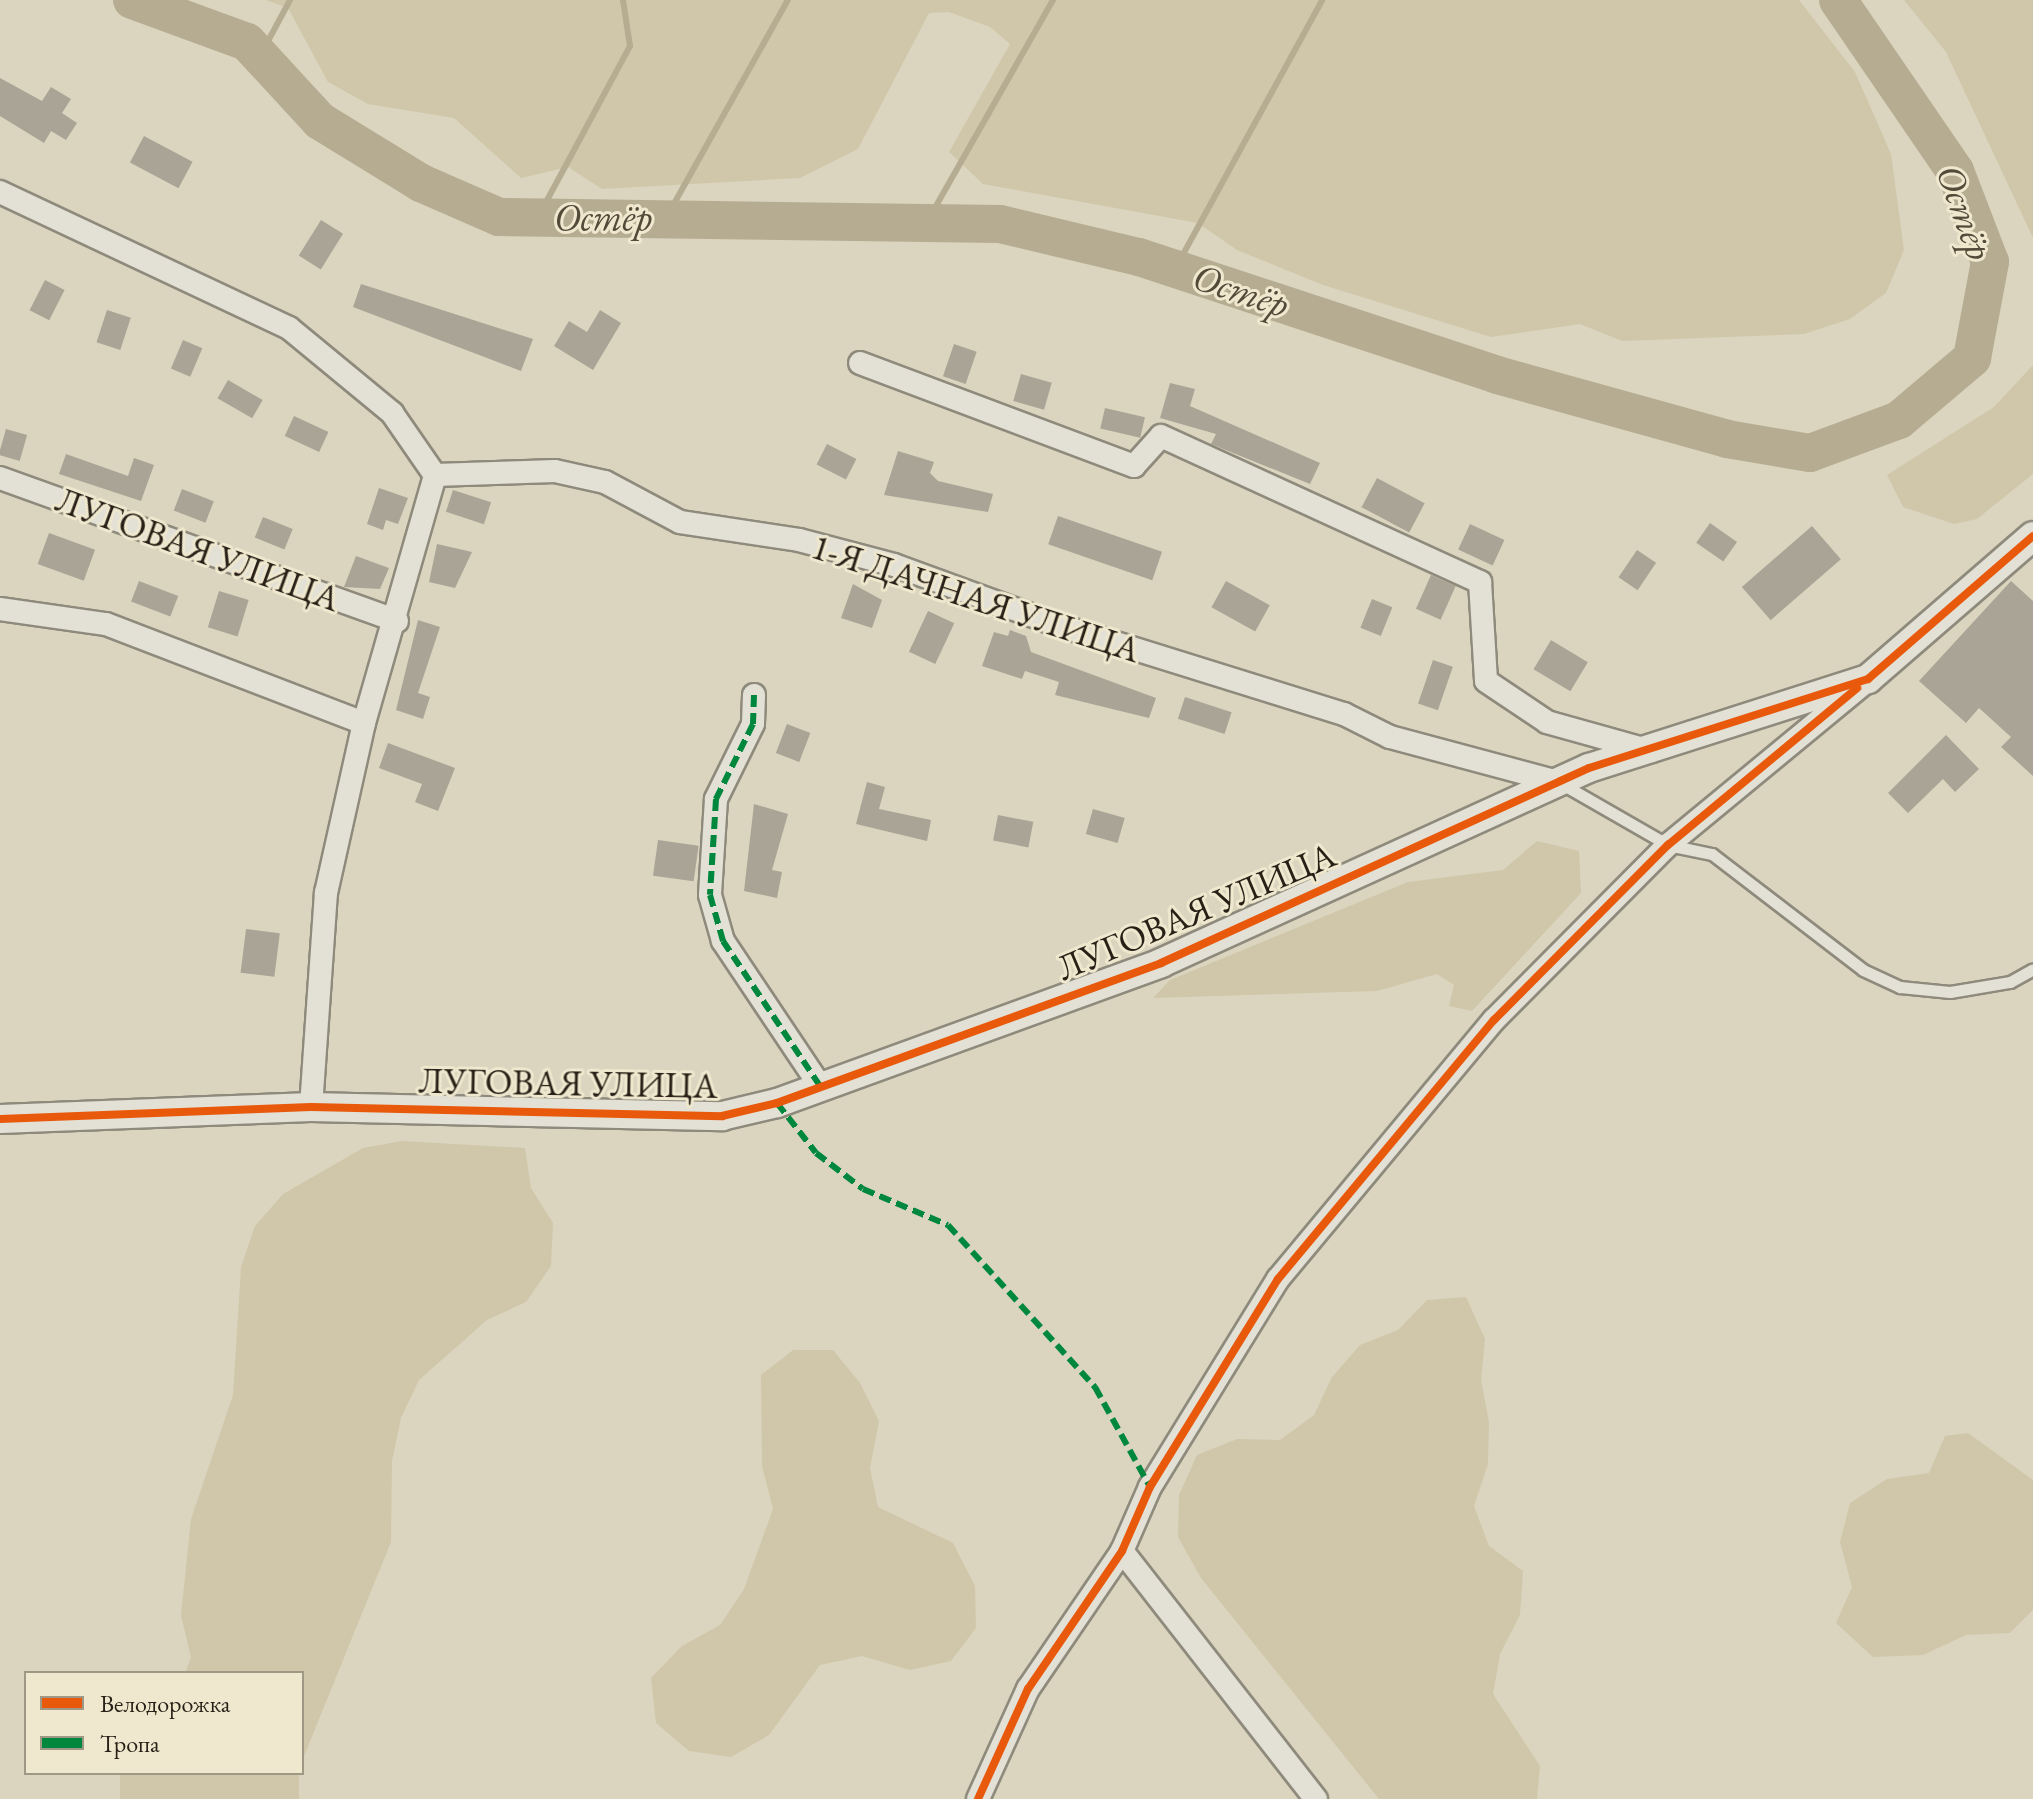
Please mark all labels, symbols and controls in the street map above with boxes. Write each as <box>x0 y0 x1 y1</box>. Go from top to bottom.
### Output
water label: Остёр <box>1927 158 2003 266</box>
water label: Остёр <box>554 194 652 240</box>
water label: Остёр <box>1187 253 1295 327</box>
street label: ЛУГОВАЯ УЛИЦА <box>50 478 346 620</box>
street label: 1-Я ДАЧНАЯ УЛИЦА <box>806 524 1146 672</box>
street label: ЛУГОВАЯ УЛИЦА <box>1050 833 1342 989</box>
street label: ЛУГОВАЯ УЛИЦА <box>418 1059 718 1107</box>
legend <box>24 1671 304 1775</box>
text: Велодорожка <box>100 1688 230 1719</box>
text: Тропа <box>100 1728 160 1759</box>

